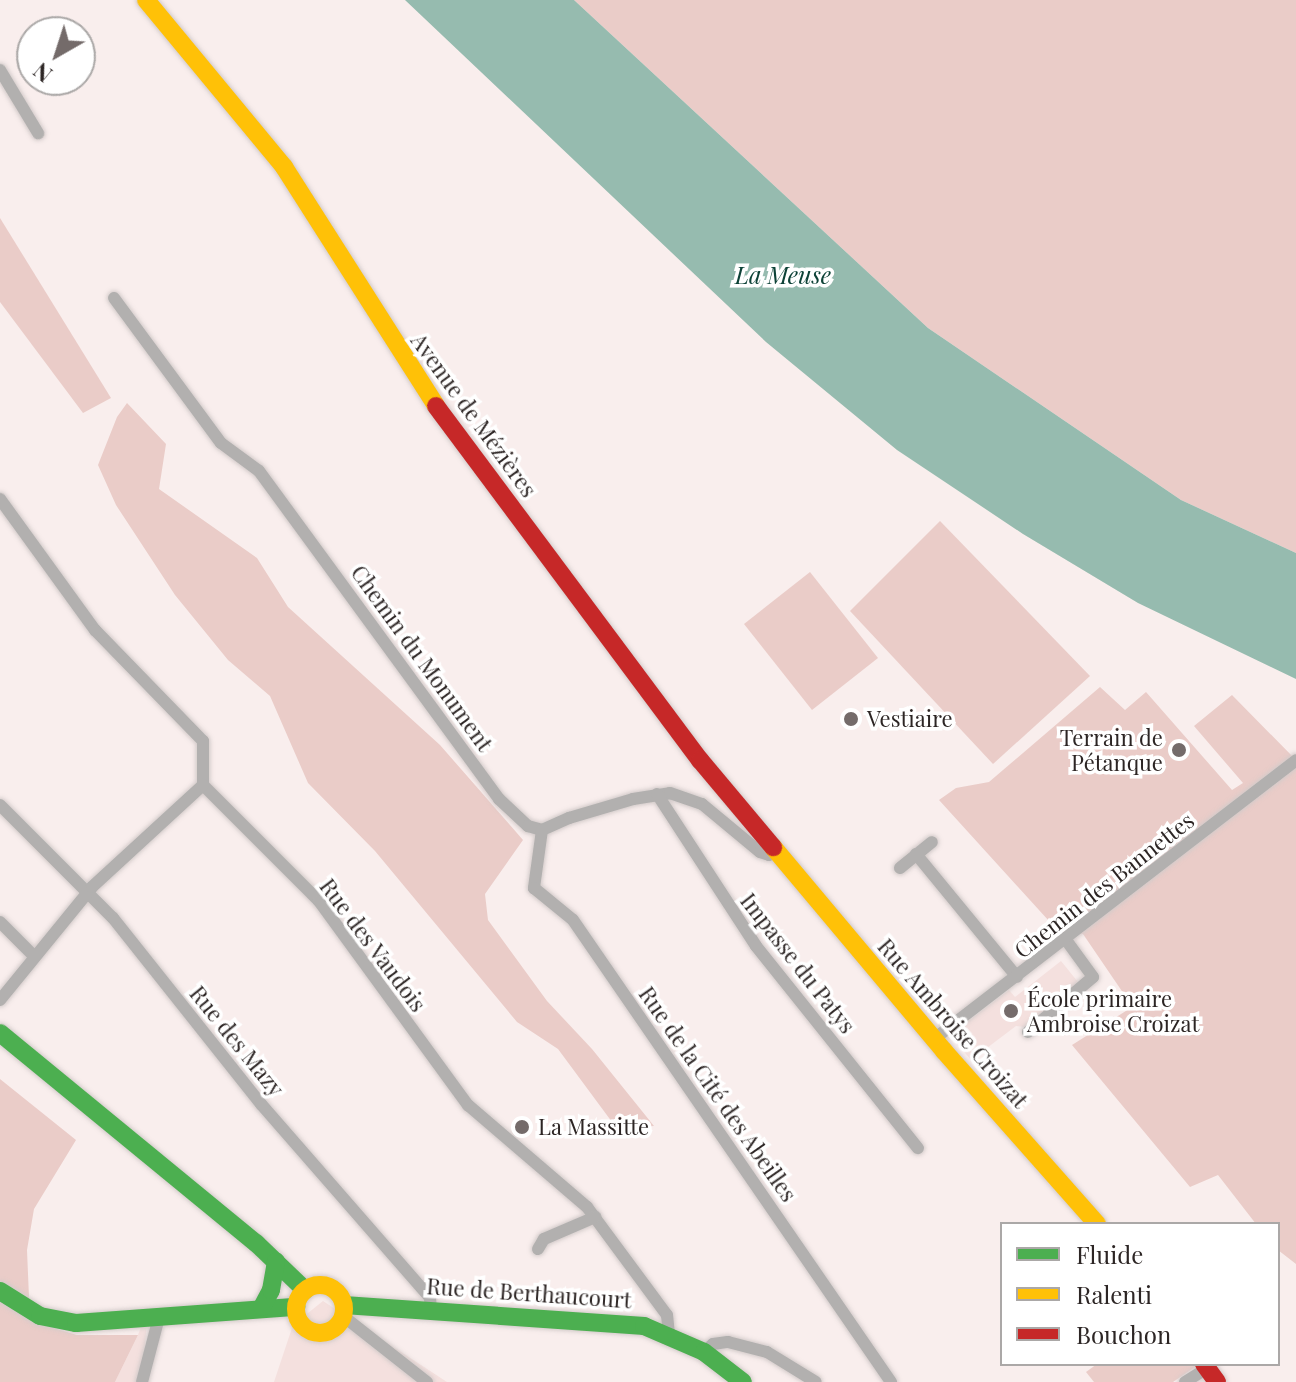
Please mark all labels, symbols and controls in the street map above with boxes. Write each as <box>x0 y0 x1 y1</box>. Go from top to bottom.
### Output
north arrow <box>16 16 96 96</box>
text: N <box>27 56 58 90</box>
water label: La Meuse <box>735 261 831 289</box>
street label: Avenue de Mézières <box>406 328 542 502</box>
street label: Chemin du Monument <box>346 560 498 756</box>
place label: Vestiaire <box>867 706 953 732</box>
marker: Vestiaire <box>842 710 860 728</box>
place label: Terrain de Pétanque <box>1060 724 1163 776</box>
marker: Terrain de Pétanque <box>1170 741 1188 759</box>
street label: Chemin des Bannettes <box>1009 807 1199 963</box>
street label: Rue des Vaudois <box>314 873 432 1017</box>
street label: Impasse du Patys <box>735 888 861 1038</box>
street label: Rue Ambroise Croizat <box>872 933 1034 1113</box>
street label: Rue des Mazy <box>184 980 290 1102</box>
street label: Rue de la Cité des Abeilles <box>633 981 803 1207</box>
place label: École primaire Ambroise Croizat <box>1027 985 1199 1036</box>
marker: École primaire Ambroise Croizat <box>1002 1002 1020 1020</box>
place label: La Massitte <box>538 1114 649 1140</box>
marker: La Massitte <box>513 1118 531 1136</box>
legend <box>1000 1222 1280 1366</box>
text: Fluide <box>1076 1238 1143 1270</box>
street label: Rue de Berthaucourt <box>426 1273 632 1313</box>
text: Ralenti <box>1076 1278 1152 1310</box>
text: Bouchon <box>1076 1318 1171 1350</box>

